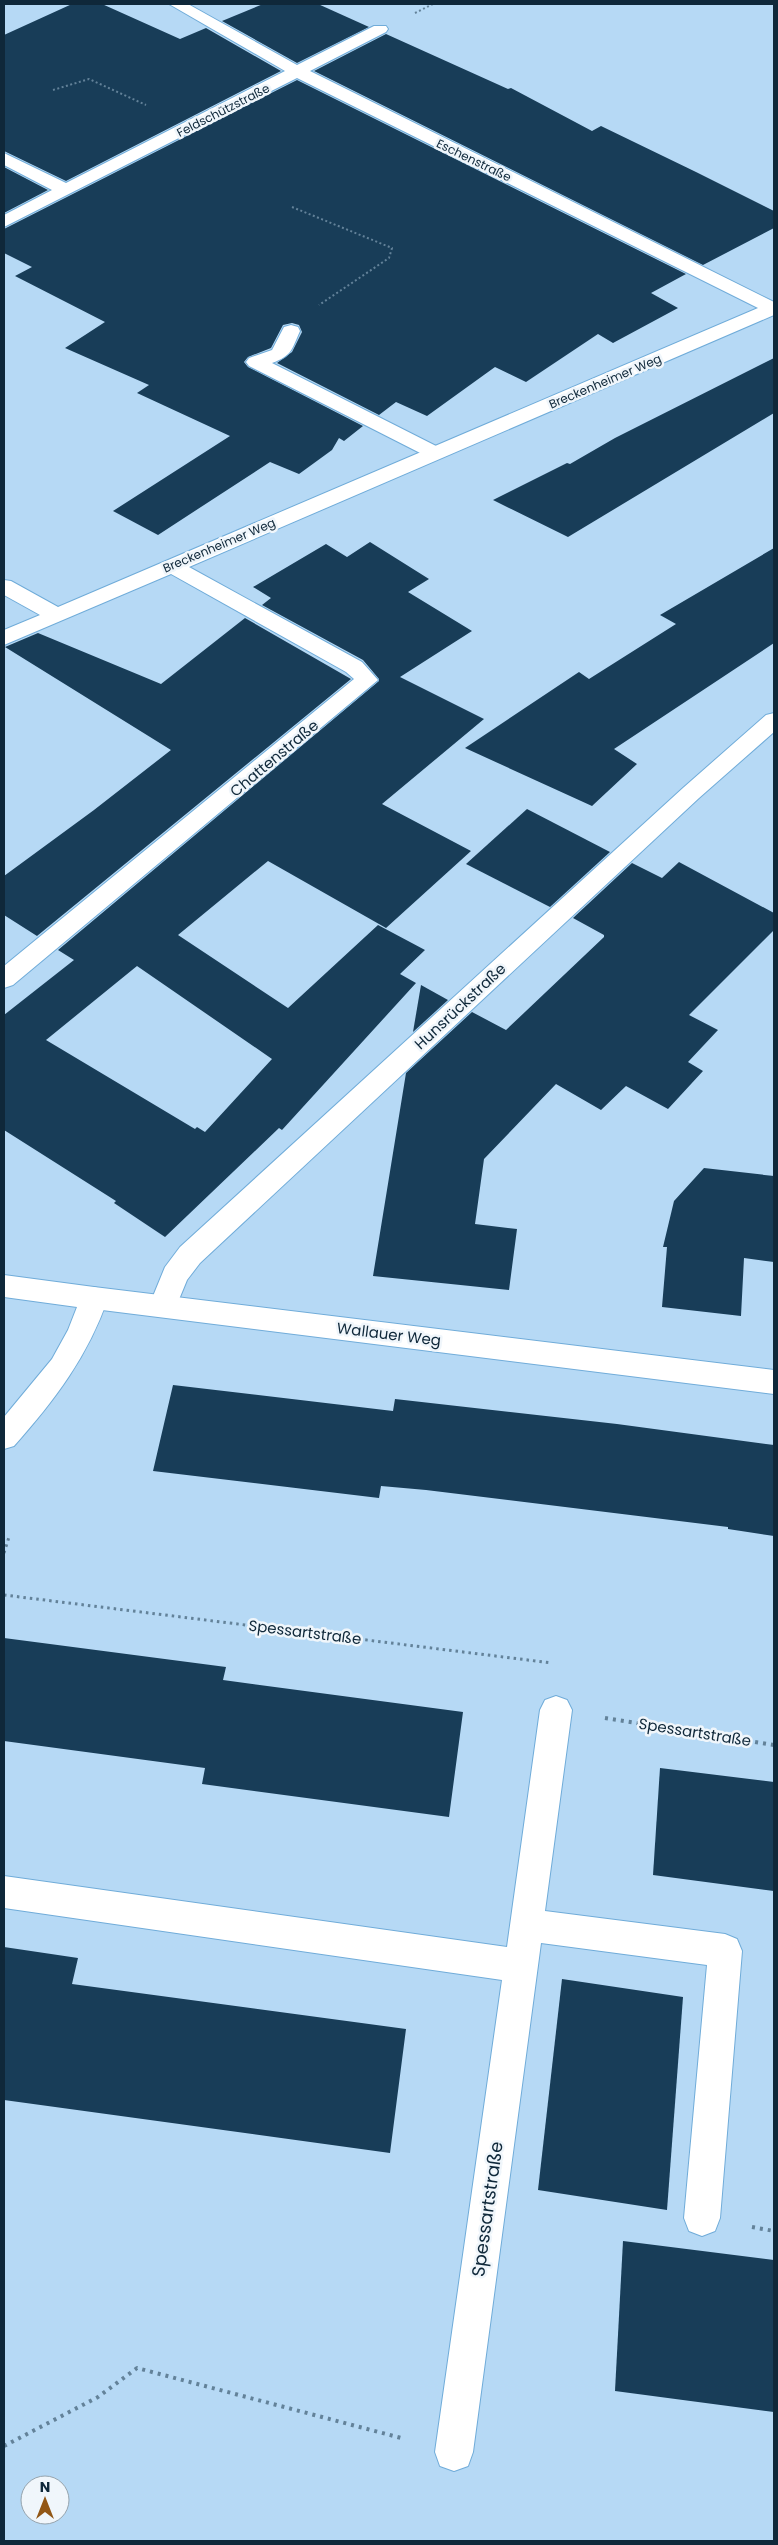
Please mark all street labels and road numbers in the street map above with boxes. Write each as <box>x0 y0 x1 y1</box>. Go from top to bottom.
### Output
street label: Feldschützstraße <box>174 79 272 141</box>
street label: Eschenstraße <box>434 135 514 185</box>
street label: Breckenheimer Weg <box>546 350 664 412</box>
street label: Breckenheimer Weg <box>160 514 278 576</box>
street label: Chattenstraße <box>225 715 323 801</box>
street label: Hunsrückstraße <box>410 958 510 1054</box>
street label: Wallauer Weg <box>336 1317 442 1351</box>
street label: Spessartstraße <box>247 1615 363 1649</box>
street label: Spessartstraße <box>637 1713 753 1751</box>
street label: Spessartstraße <box>465 2140 509 2278</box>

